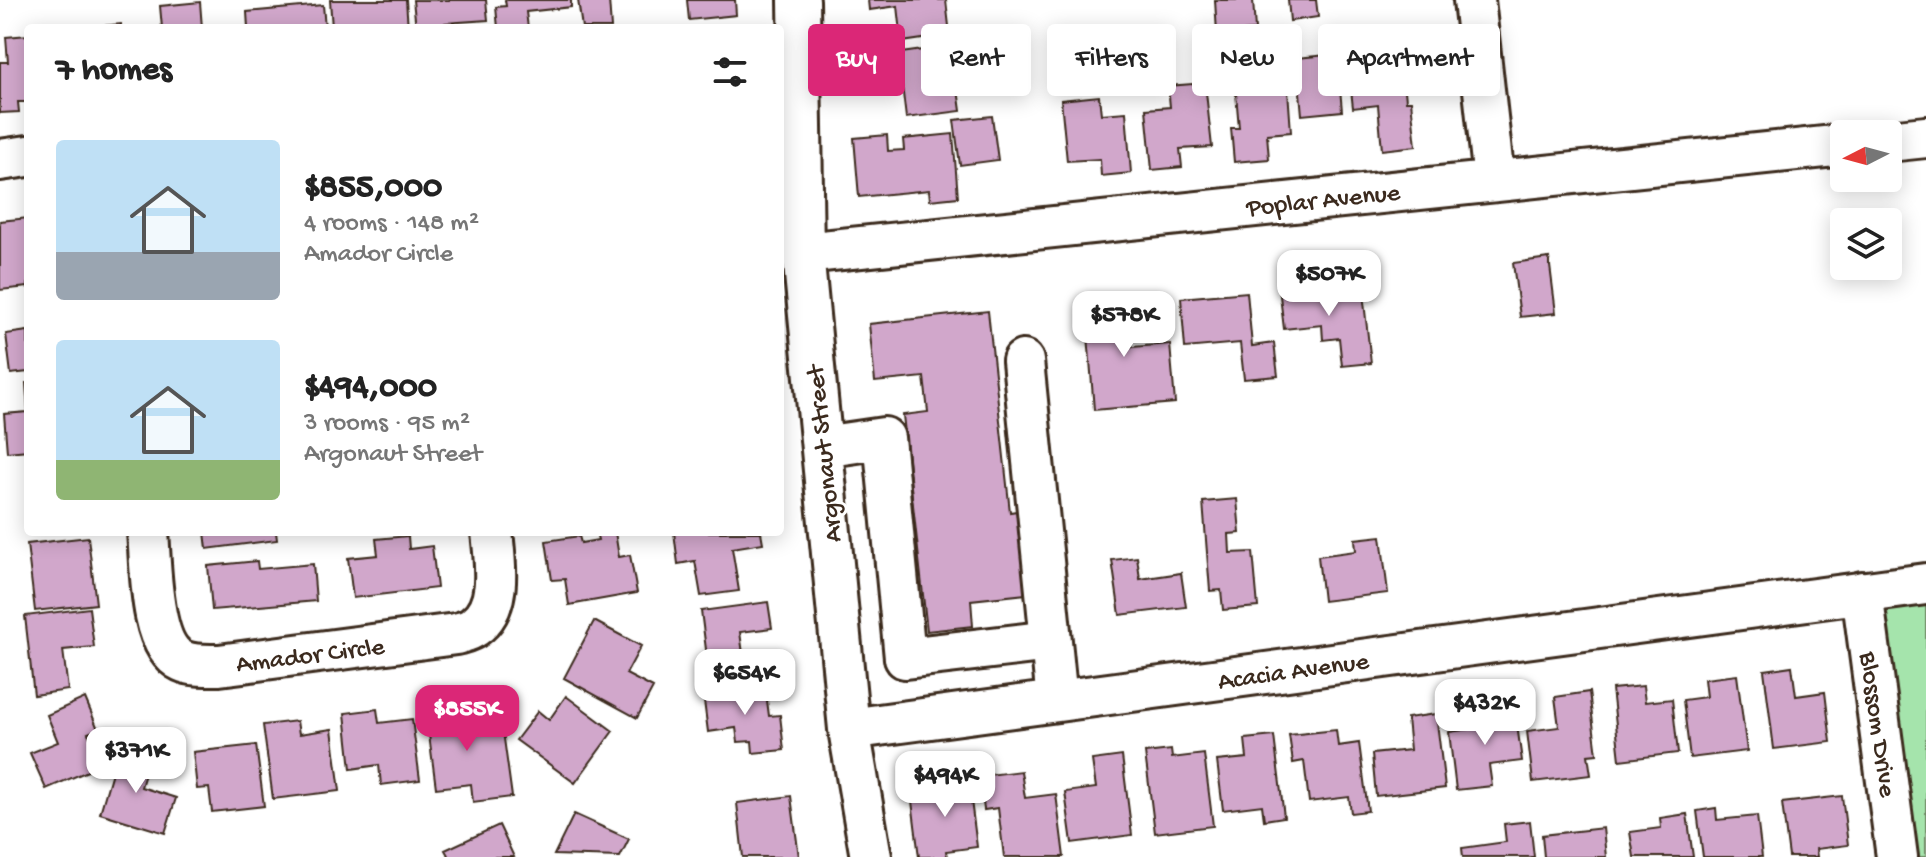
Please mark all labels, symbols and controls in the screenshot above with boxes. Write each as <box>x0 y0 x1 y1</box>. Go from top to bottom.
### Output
chip: Buy <box>808 24 905 96</box>
chip: Rent <box>921 24 1031 96</box>
chip: Filters <box>1047 24 1176 96</box>
chip: New <box>1192 24 1302 96</box>
chip: Apartment <box>1318 24 1500 96</box>
icon: filters <box>708 50 752 94</box>
text: 7 homes <box>56 52 172 92</box>
north arrow <box>1830 120 1902 192</box>
map controls <box>1830 120 1902 280</box>
text: $855,000 <box>304 169 442 209</box>
icon: home <box>120 172 216 268</box>
street label: Poplar Avenue <box>1244 179 1402 226</box>
button: layers <box>1830 208 1902 280</box>
text: 4 rooms · 148 m² <box>304 209 479 240</box>
text: Amador Circle <box>304 240 453 271</box>
pin: $507K <box>1273 250 1385 318</box>
text: $507K <box>1295 260 1363 291</box>
pin: $578K <box>1068 291 1180 359</box>
text: $578K <box>1090 301 1158 332</box>
street label: Argonaut Street <box>802 361 851 544</box>
text: $494,000 <box>304 369 437 409</box>
icon: home <box>120 372 216 468</box>
text: 3 rooms · 95 m² <box>304 409 470 440</box>
text: Argonaut Street <box>304 440 482 471</box>
street label: Amador Circle <box>235 633 387 682</box>
street label: Acacia Avenue <box>1216 647 1372 699</box>
pin: $654K <box>689 649 801 717</box>
street label: Blossom Drive <box>1850 649 1901 800</box>
text: $654K <box>712 659 778 690</box>
pin: $432K <box>1429 679 1541 747</box>
pin: $855K <box>411 685 523 753</box>
text: $432K <box>1453 689 1517 720</box>
text: $855K <box>433 695 501 726</box>
pin: $371K <box>80 727 192 795</box>
text: $371K <box>104 737 168 768</box>
pin: $494K <box>889 751 1001 819</box>
text: $494K <box>913 761 977 792</box>

